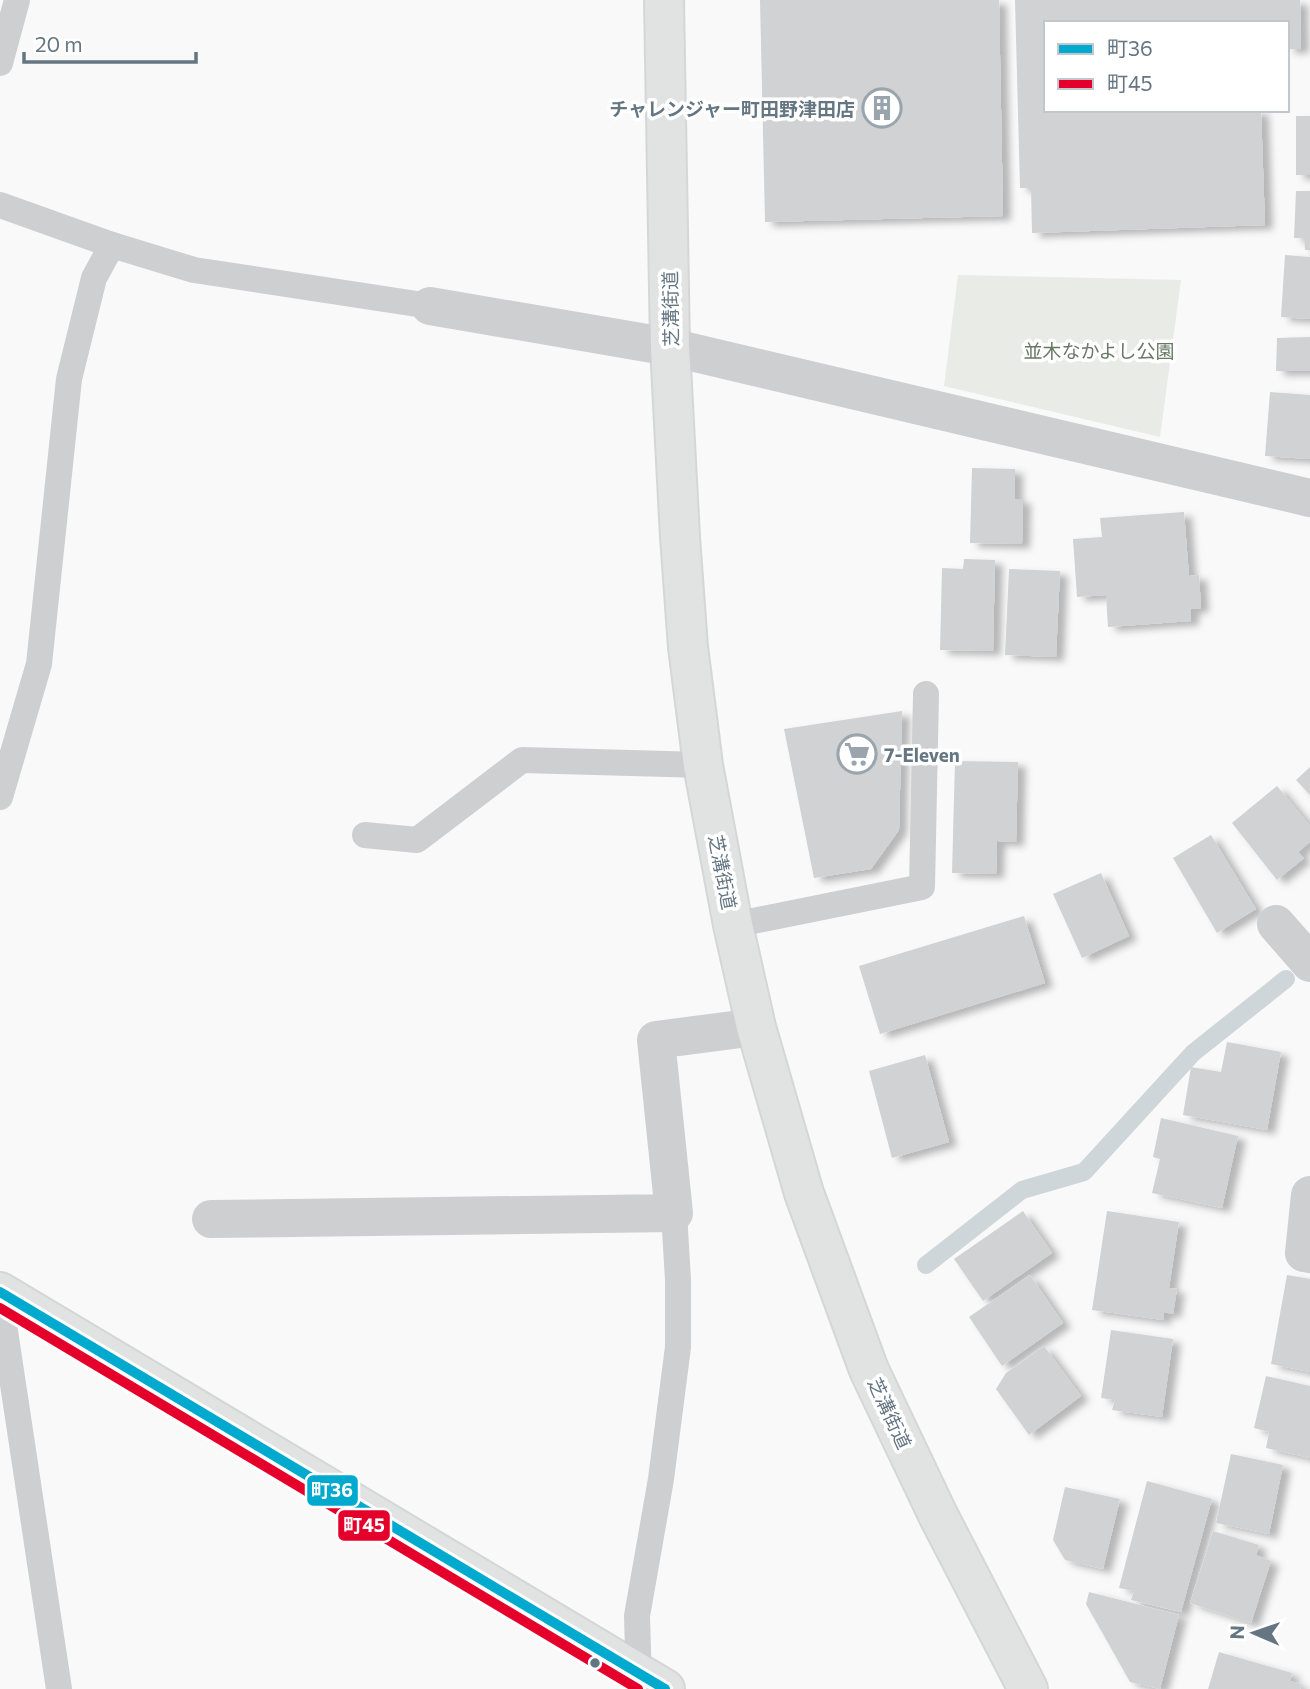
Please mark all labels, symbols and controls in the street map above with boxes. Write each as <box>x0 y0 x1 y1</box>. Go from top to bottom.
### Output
scale bar <box>24 21 196 65</box>
legend <box>1044 21 1289 112</box>
text: 20 m <box>35 31 83 56</box>
text: 町36 <box>1107 35 1153 60</box>
text: 町45 <box>1107 70 1153 95</box>
building icon: チャレンジャー町田野津田店 <box>861 87 903 129</box>
place label: チャレンジャー町田野津田店 <box>609 97 855 120</box>
street label: 芝溝街道 <box>658 271 682 347</box>
park label: 並木なかよし公園 <box>1023 339 1175 362</box>
supermarket icon: 7-Eleven <box>836 733 878 775</box>
place label: 7-Eleven <box>884 743 960 766</box>
street label: 芝溝街道 <box>704 832 742 912</box>
street label: 芝溝街道 <box>864 1374 916 1452</box>
line badge: 町36 <box>306 1474 359 1507</box>
text: 町36 <box>311 1478 353 1501</box>
line badge: 町45 <box>337 1509 391 1542</box>
text: 町45 <box>343 1513 385 1536</box>
north arrow <box>1219 1598 1289 1668</box>
text: N <box>1225 1625 1248 1640</box>
unlabelled marker <box>588 1656 602 1670</box>

